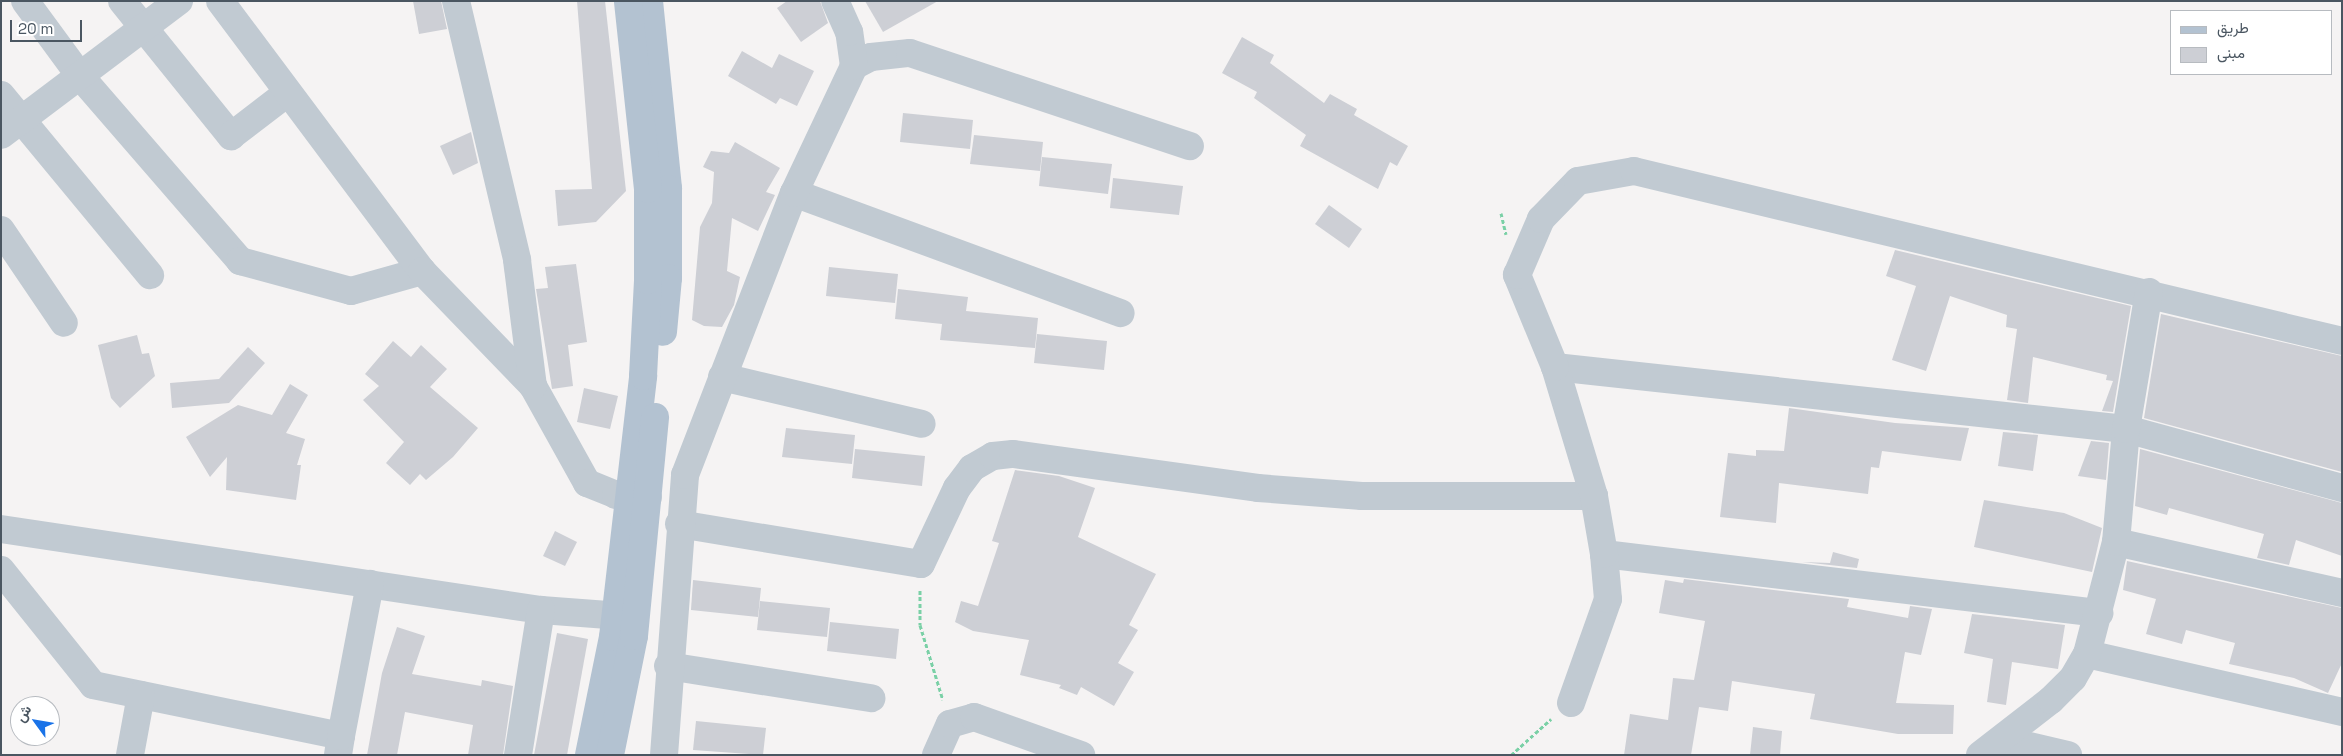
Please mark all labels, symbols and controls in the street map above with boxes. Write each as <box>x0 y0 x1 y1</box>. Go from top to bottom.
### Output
scale bar <box>12 10 85 42</box>
legend <box>2170 10 2333 75</box>
text: طريق <box>2217 18 2249 37</box>
text: 20 m <box>18 19 53 38</box>
text: مبنى <box>2217 43 2245 62</box>
north arrow <box>10 696 60 746</box>
text: ش <box>11 702 35 725</box>

